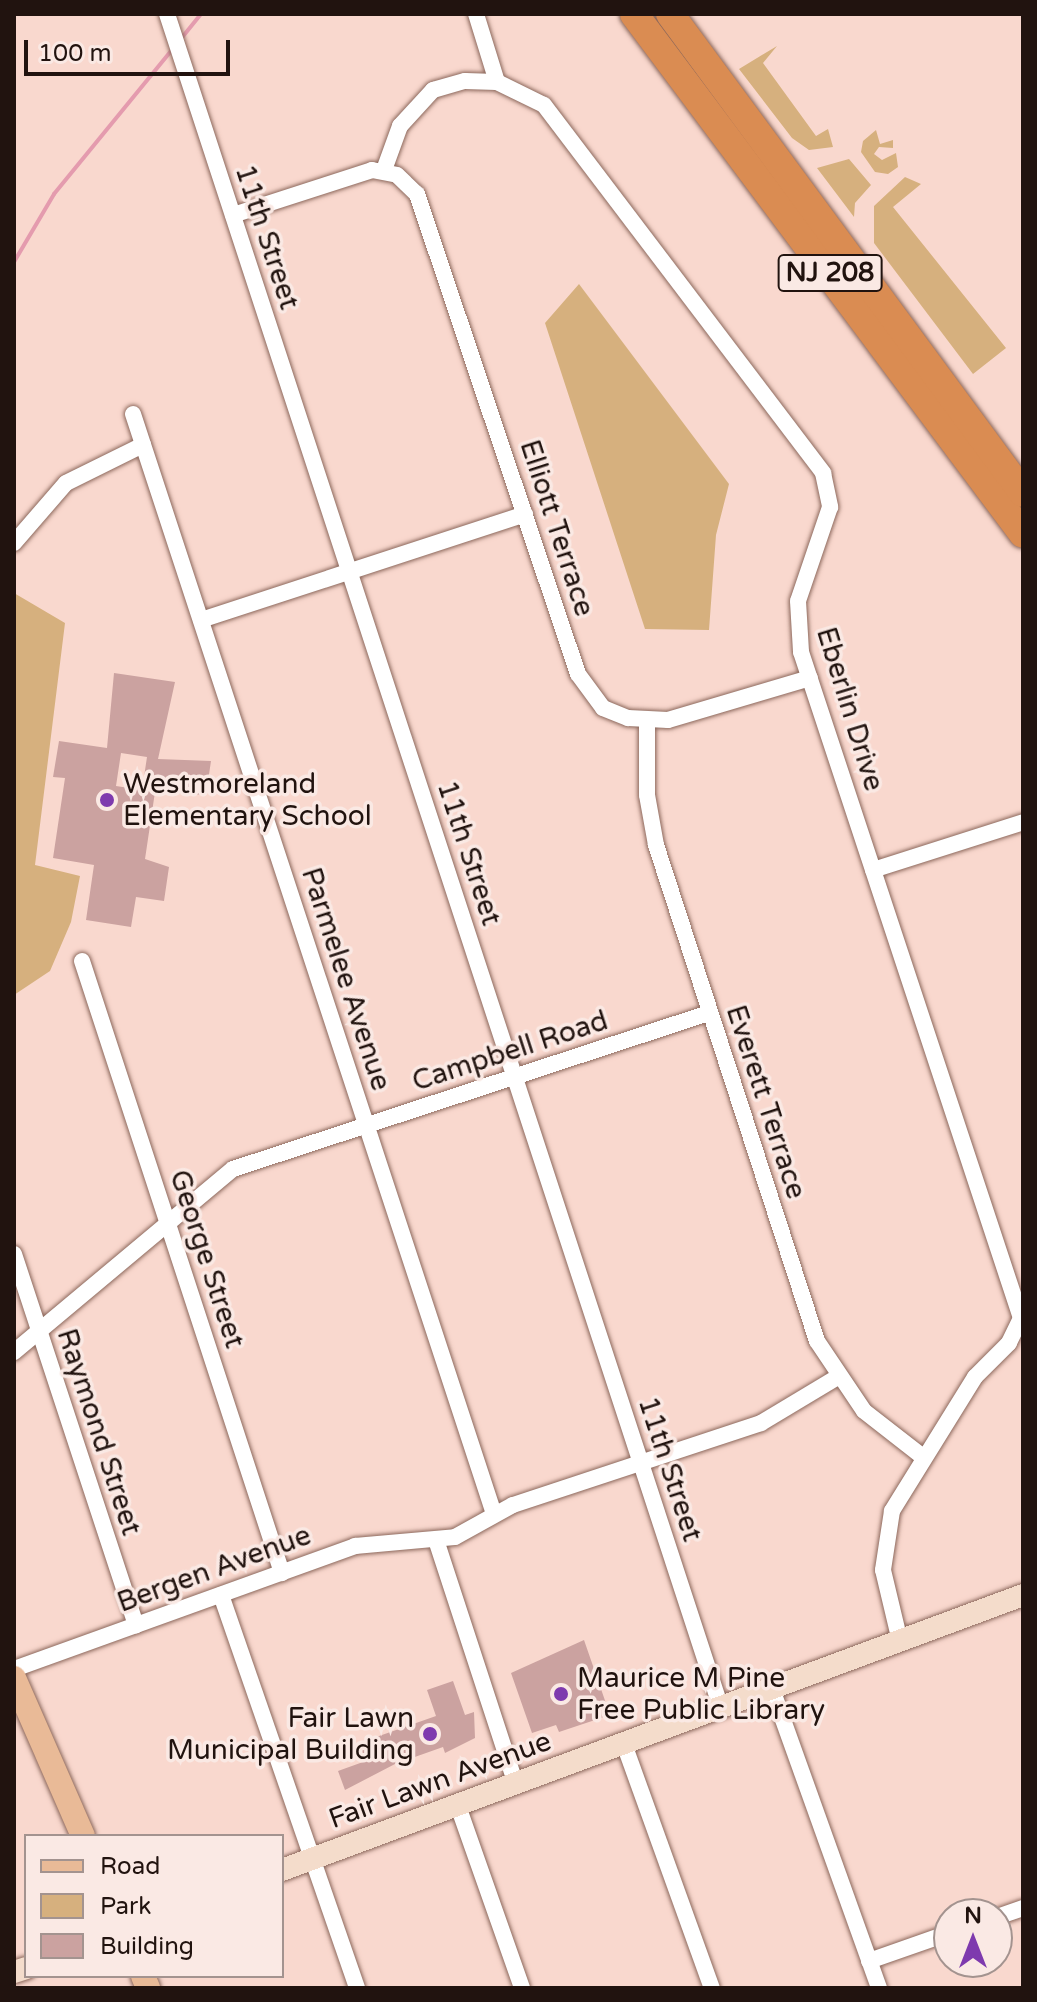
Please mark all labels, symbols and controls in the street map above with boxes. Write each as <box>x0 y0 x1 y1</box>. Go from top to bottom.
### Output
scale bar <box>28 24 234 74</box>
text: 100 m <box>38 39 112 68</box>
street label: 11th Street <box>228 160 306 314</box>
road number: NJ 208 <box>776 251 884 295</box>
street label: Elliott Terrace <box>513 436 601 620</box>
street label: Eberlin Drive <box>809 623 891 795</box>
place label: Westmoreland Elementary School <box>123 767 372 833</box>
street label: 11th Street <box>430 776 508 930</box>
marker: Westmoreland Elementary School <box>98 791 116 809</box>
street label: Parmelee Avenue <box>294 863 398 1095</box>
street label: Everett Terrace <box>719 1001 813 1203</box>
street label: Campbell Road <box>408 1004 612 1098</box>
street label: George Street <box>162 1166 252 1352</box>
street label: Raymond Street <box>50 1324 148 1540</box>
street label: 11th Street <box>631 1392 709 1546</box>
street label: Bergen Avenue <box>113 1518 315 1620</box>
place label: Maurice M Pine Free Public Library <box>577 1661 825 1727</box>
marker: Maurice M Pine Free Public Library <box>552 1685 570 1703</box>
place label: Fair Lawn Municipal Building <box>167 1701 414 1767</box>
street label: Fair Lawn Avenue <box>324 1724 556 1836</box>
marker: Fair Lawn Municipal Building <box>421 1725 439 1743</box>
legend <box>24 1834 284 1978</box>
text: Road <box>100 1852 160 1881</box>
text: Park <box>100 1892 151 1921</box>
north arrow <box>933 1898 1013 1978</box>
text: N <box>964 1903 982 1929</box>
text: Building <box>100 1932 194 1961</box>

